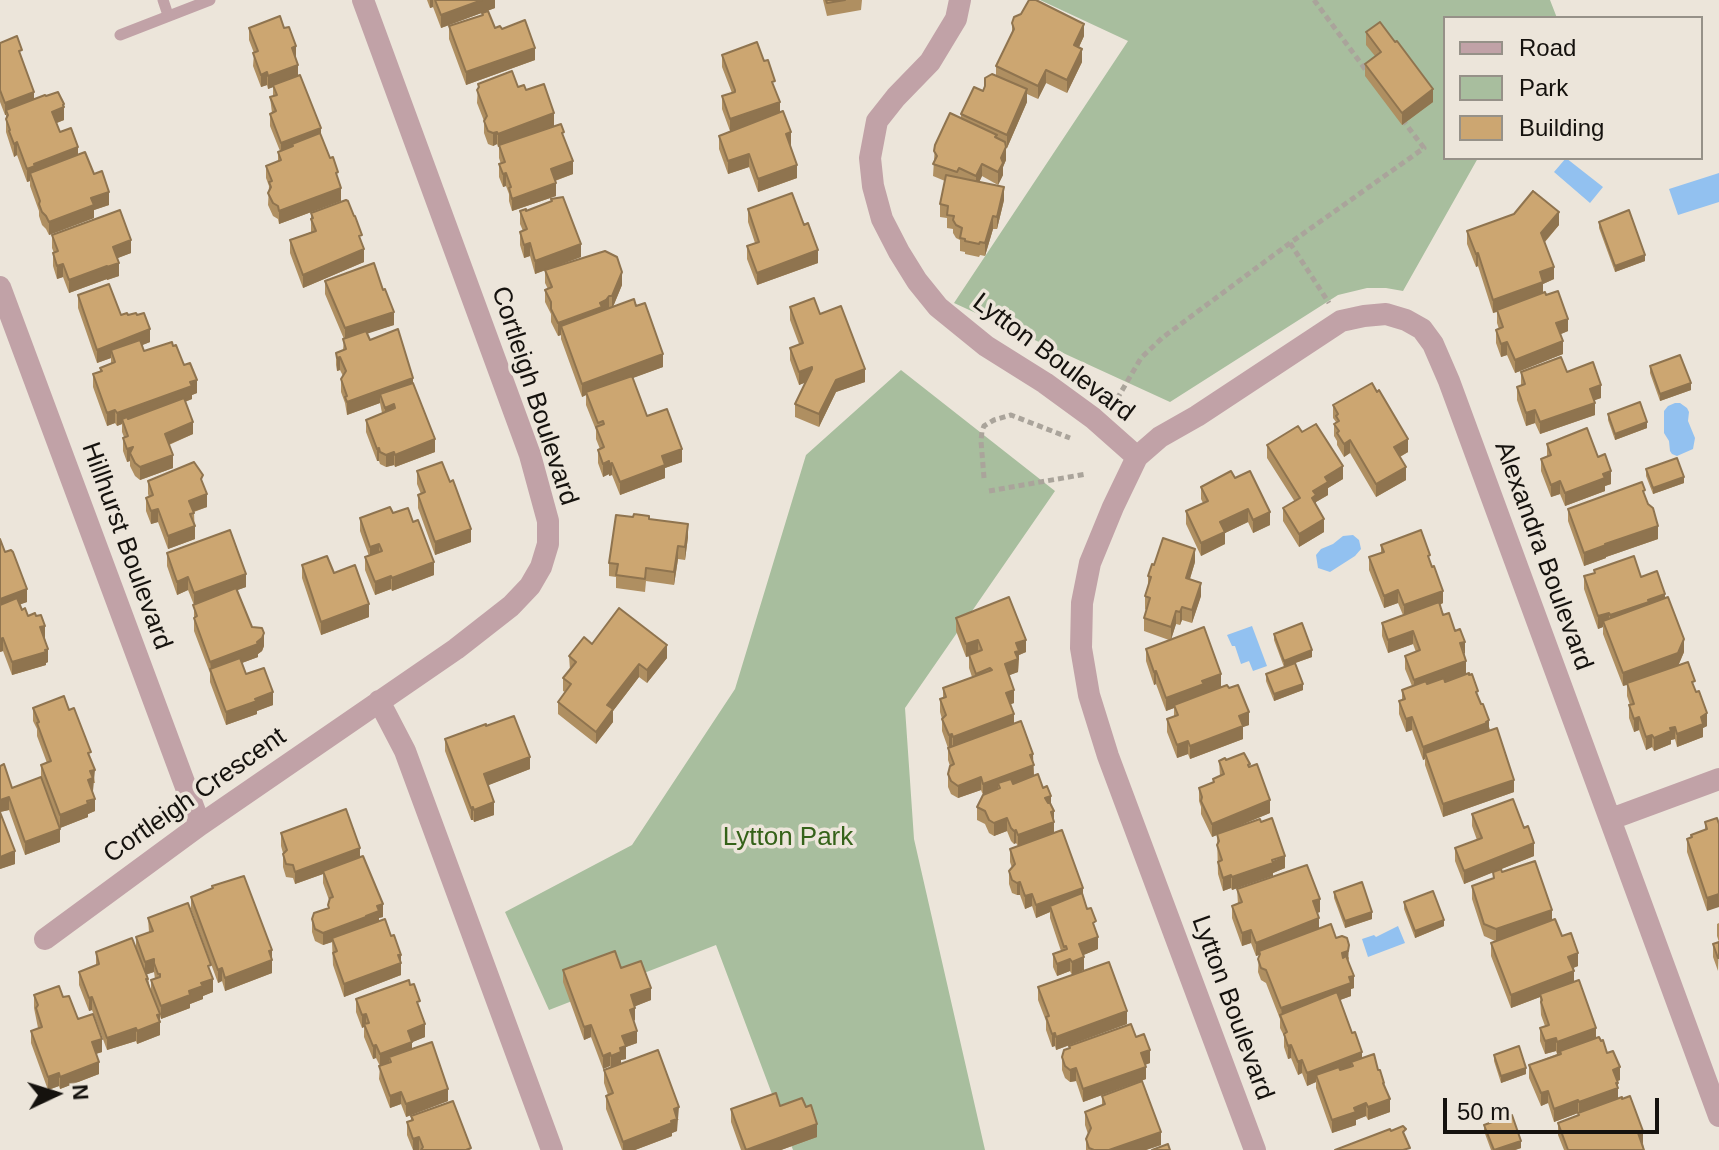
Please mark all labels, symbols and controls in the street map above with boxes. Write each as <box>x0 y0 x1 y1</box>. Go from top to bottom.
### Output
legend <box>1443 16 1703 160</box>
text: Road <box>1519 34 1576 61</box>
text: Park <box>1519 74 1568 101</box>
text: Building <box>1519 114 1604 141</box>
street label: Cortleigh Boulevard <box>484 283 584 509</box>
street label: Lytton Boulevard <box>966 287 1140 429</box>
street label: Alexandra Boulevard <box>1487 437 1599 675</box>
street label: Hillhurst Boulevard <box>74 438 178 654</box>
street label: Cortleigh Crescent <box>98 721 292 871</box>
park label: Lytton Park <box>723 822 853 854</box>
street label: Lytton Boulevard <box>1184 911 1280 1105</box>
north arrow <box>16 1054 96 1134</box>
scale bar <box>1447 1082 1663 1132</box>
text: N <box>67 1083 93 1101</box>
text: 50 m <box>1457 1098 1510 1125</box>

